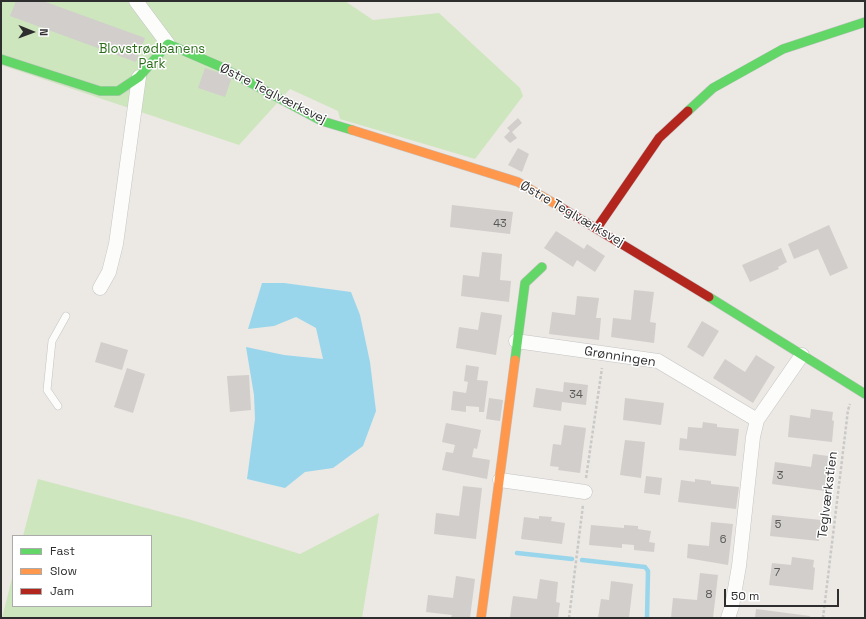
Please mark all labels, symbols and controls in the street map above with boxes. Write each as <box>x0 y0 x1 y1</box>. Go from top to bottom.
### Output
north arrow <box>12 12 52 52</box>
text: N <box>37 28 51 36</box>
park label: Blovstrødbanens Park <box>99 41 205 72</box>
street label: Østre Teglværksvej <box>217 60 329 128</box>
street label: Østre Teglværksvej <box>517 178 627 250</box>
house number: 43 <box>493 217 507 231</box>
street label: Grønningen <box>583 344 657 370</box>
house number: 34 <box>569 388 583 402</box>
street label: Teglværkstien <box>815 451 841 539</box>
house number: 3 <box>777 469 783 483</box>
house number: 5 <box>775 518 781 532</box>
house number: 6 <box>720 533 726 547</box>
legend <box>12 535 152 607</box>
text: Fast <box>50 543 75 559</box>
text: Slow <box>50 563 77 579</box>
house number: 7 <box>774 566 780 580</box>
scale bar <box>726 581 841 607</box>
text: Jam <box>50 583 74 599</box>
house number: 8 <box>706 588 712 602</box>
text: 50 m <box>731 588 759 604</box>

